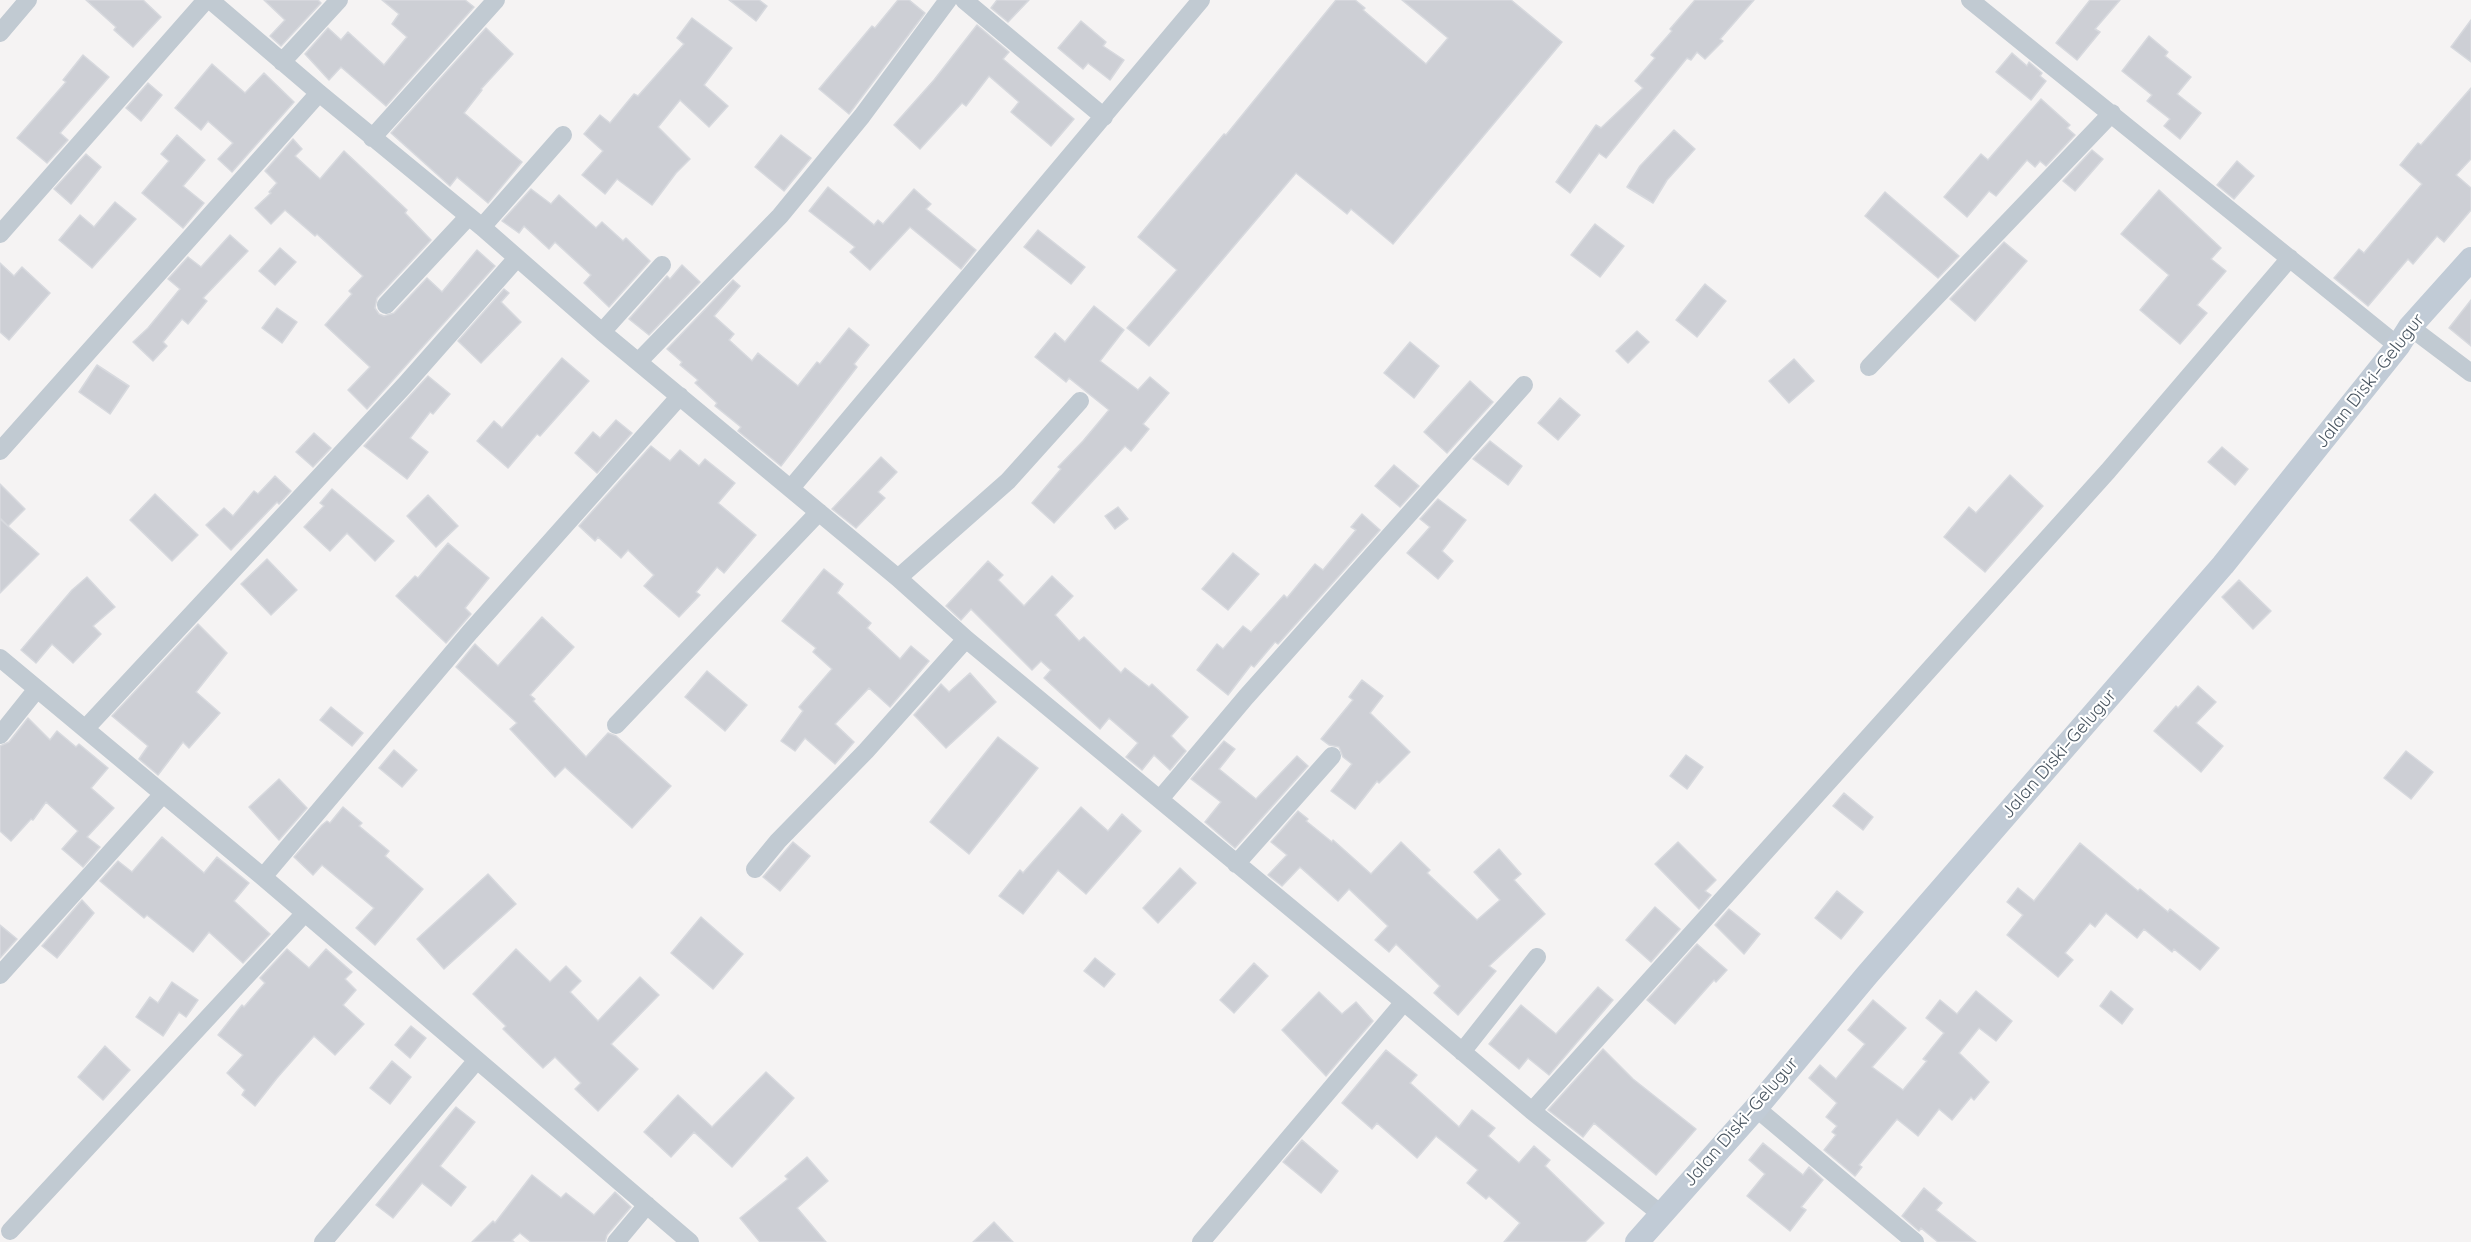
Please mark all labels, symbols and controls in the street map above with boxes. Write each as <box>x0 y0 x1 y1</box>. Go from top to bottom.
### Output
street label: Jalan Diski–Gelugur <box>2311 310 2429 452</box>
street label: Jalan Diski–Gelugur <box>1997 685 2121 823</box>
street label: Jalan Diski–Gelugur <box>1679 1053 1803 1191</box>

